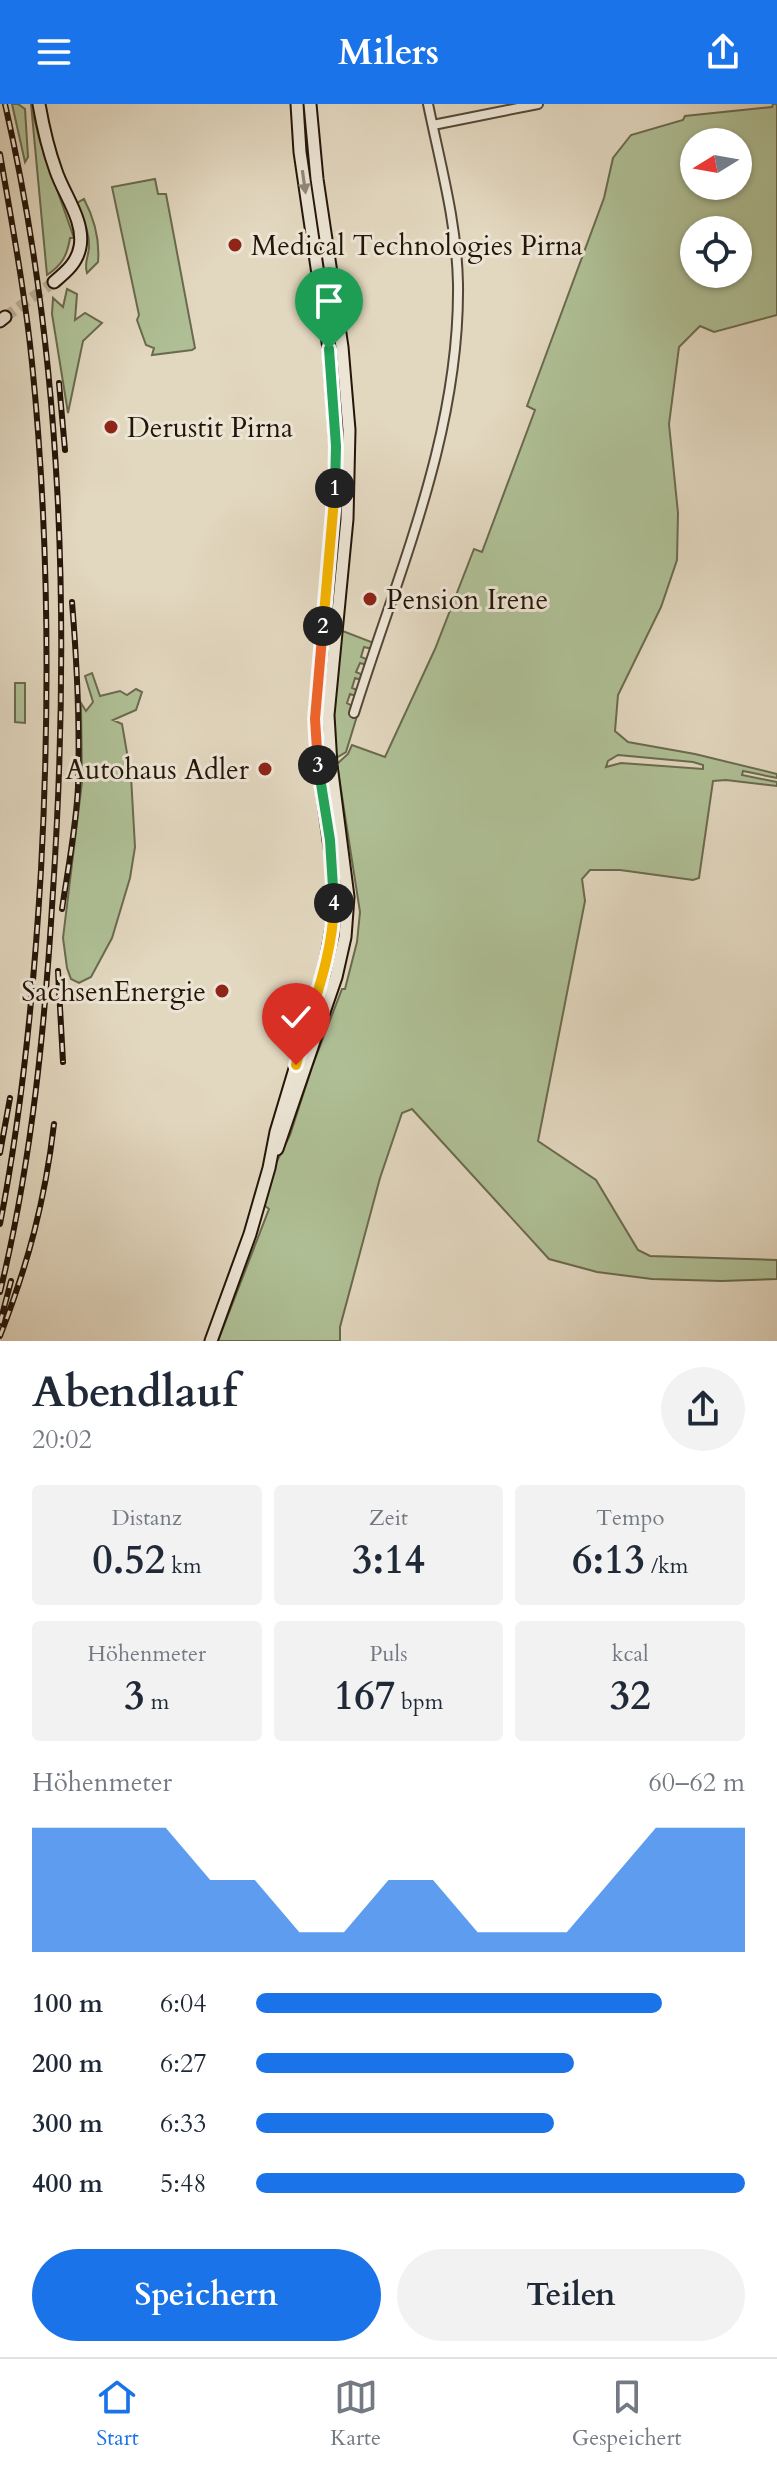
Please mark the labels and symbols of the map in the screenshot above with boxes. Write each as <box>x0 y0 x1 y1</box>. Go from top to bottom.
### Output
north arrow <box>680 128 752 200</box>
one-way arrow <box>298 169 311 194</box>
place label: Medical Technologies Pirna <box>251 227 583 265</box>
marker: Medical Technologies Pirna <box>226 236 244 254</box>
pin <box>295 267 363 349</box>
place label: Derustit Pirna <box>127 409 293 447</box>
marker: Derustit Pirna <box>102 418 120 436</box>
pin: 1 <box>315 468 355 508</box>
place label: Pension Irene <box>386 581 548 619</box>
marker: Pension Irene <box>361 590 379 608</box>
pin: 2 <box>303 606 343 646</box>
pin: 3 <box>298 745 338 785</box>
place label: Autohaus Adler <box>65 751 250 789</box>
marker: Autohaus Adler <box>256 760 274 778</box>
pin: 4 <box>314 883 354 923</box>
place label: SachsenEnergie <box>21 973 206 1011</box>
marker: SachsenEnergie <box>213 982 231 1000</box>
pin <box>262 983 330 1065</box>

